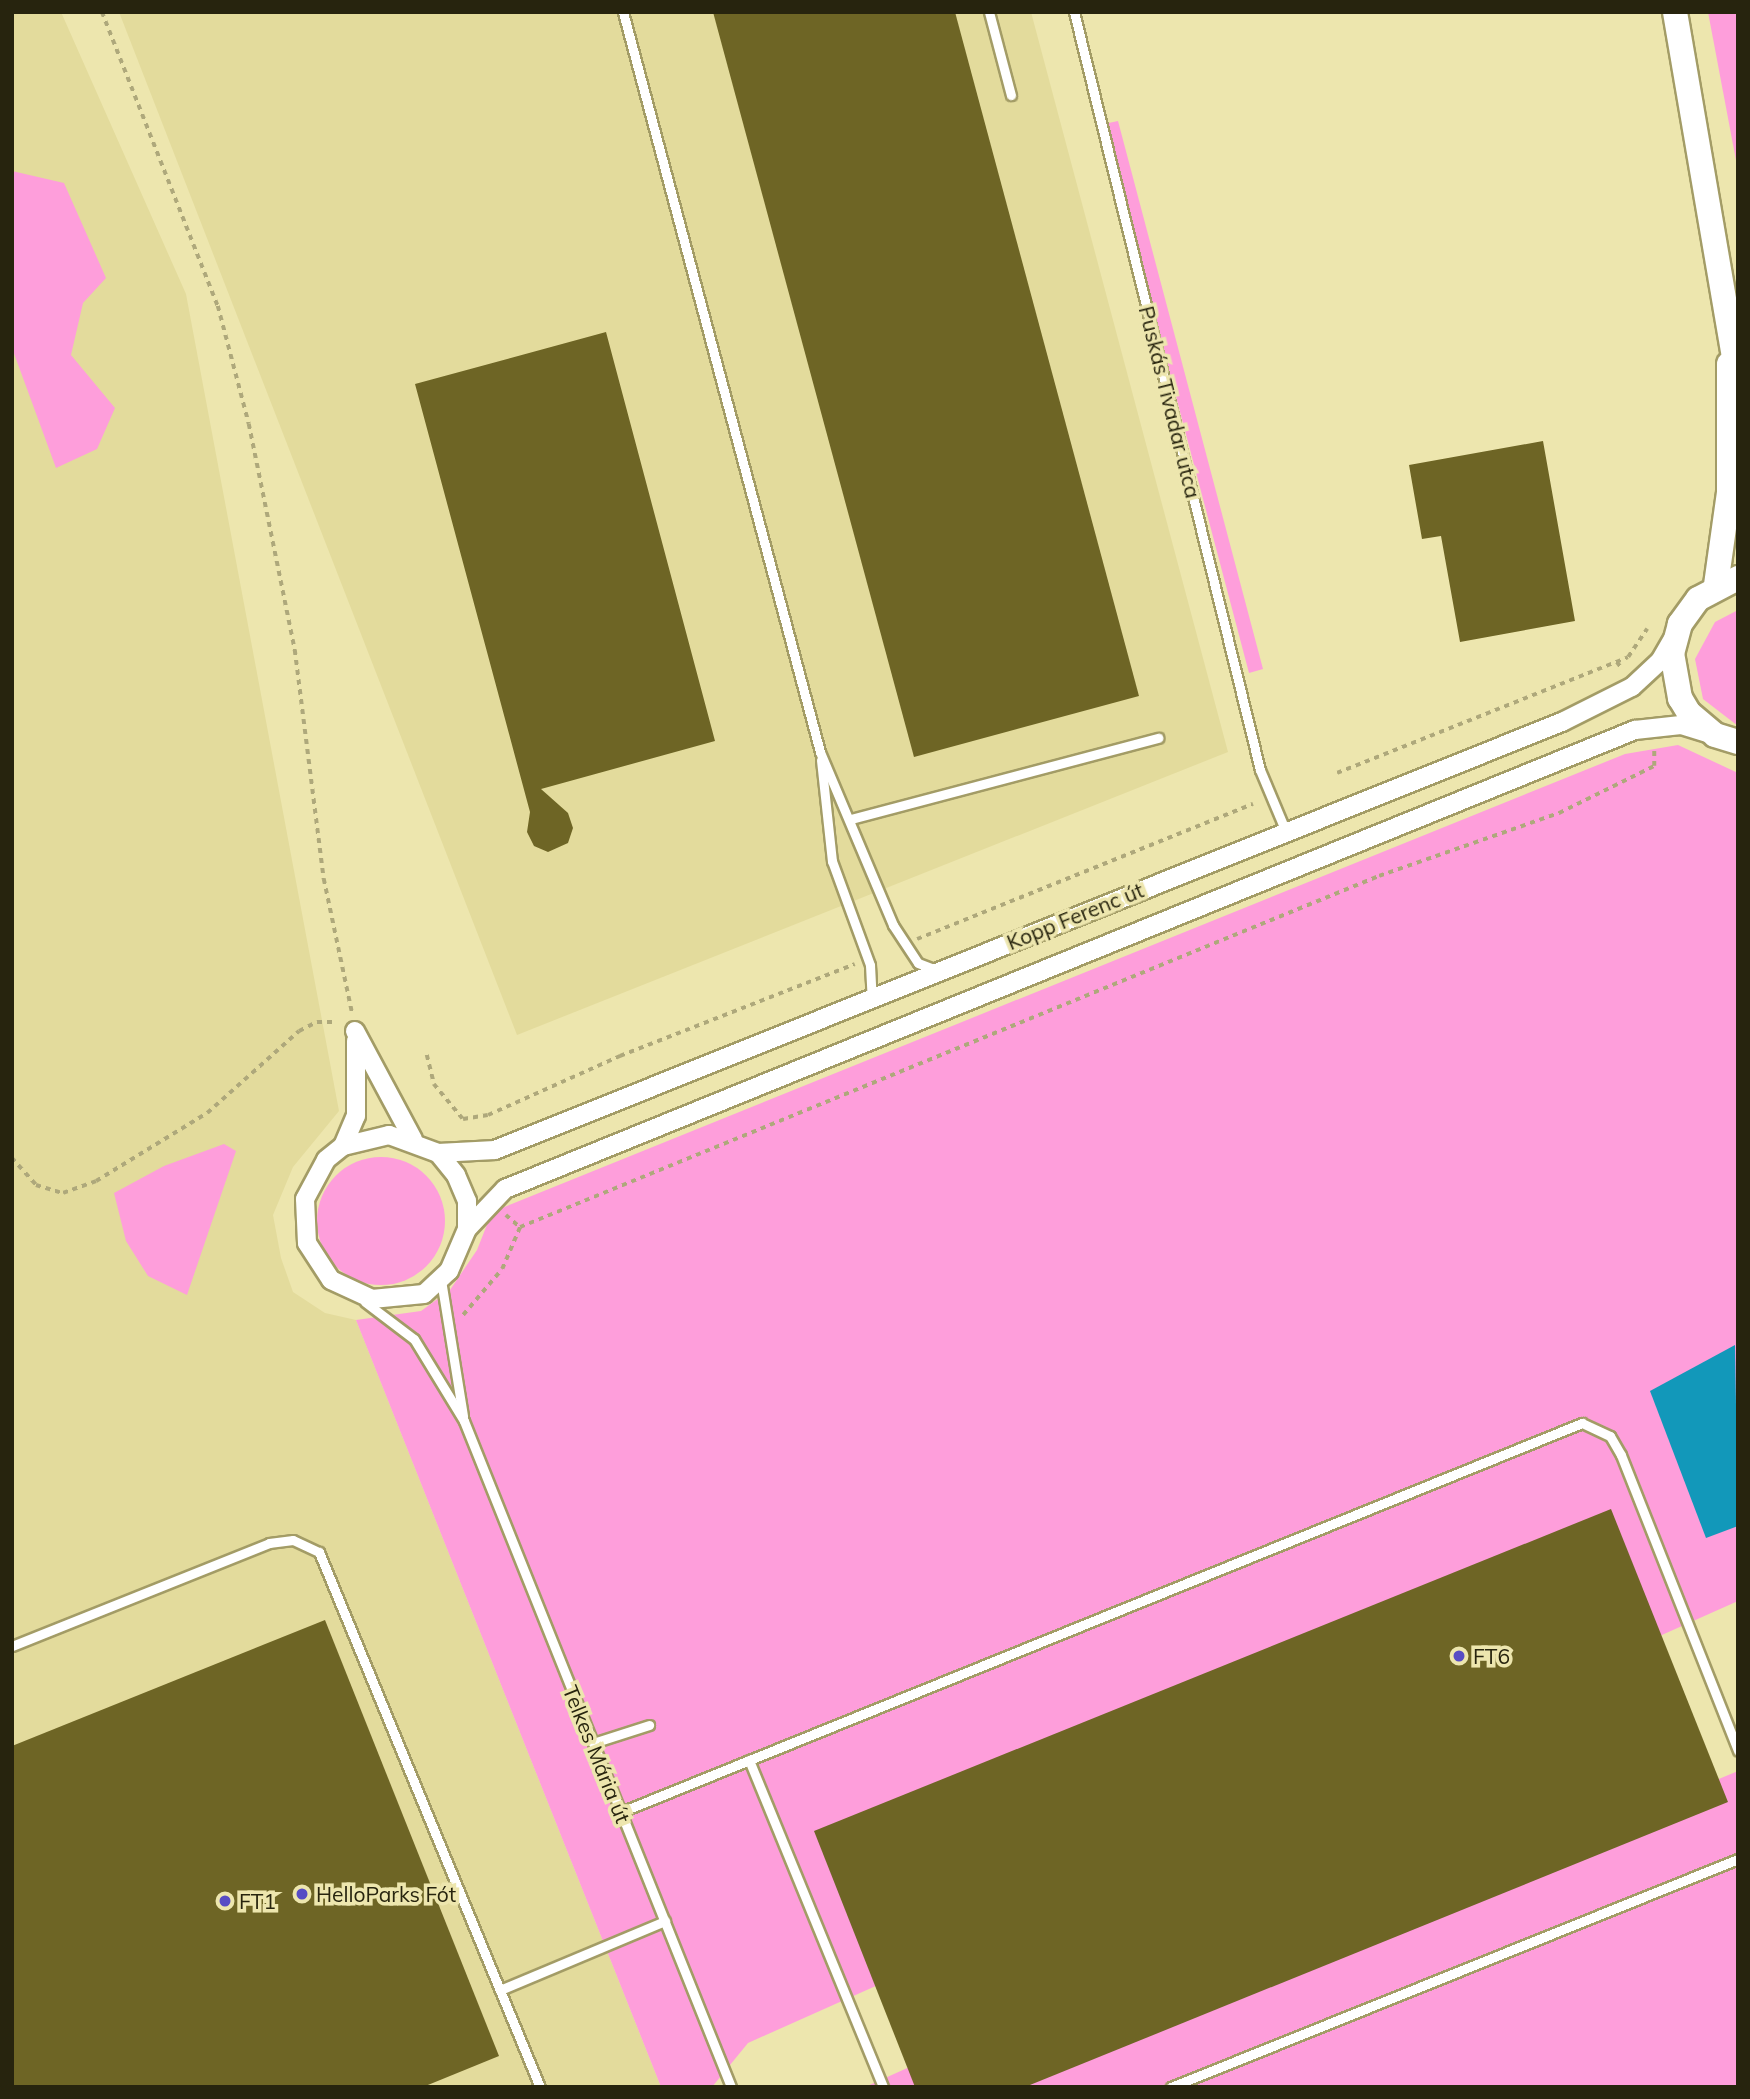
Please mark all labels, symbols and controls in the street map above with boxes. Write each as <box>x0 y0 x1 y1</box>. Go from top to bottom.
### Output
street label: Puskás Tivadar utca <box>1134 303 1206 501</box>
street label: Kopp Ferenc út <box>1003 877 1147 955</box>
place label: FT6 <box>1473 1643 1510 1669</box>
marker: FT6 <box>1451 1648 1467 1664</box>
street label: Telkes Mária út <box>558 1682 636 1826</box>
place label: HelloParks Fót <box>316 1881 456 1907</box>
marker: HelloParks Fót <box>294 1886 310 1902</box>
place label: FT1 <box>239 1888 276 1914</box>
marker: FT1 <box>217 1893 233 1909</box>

